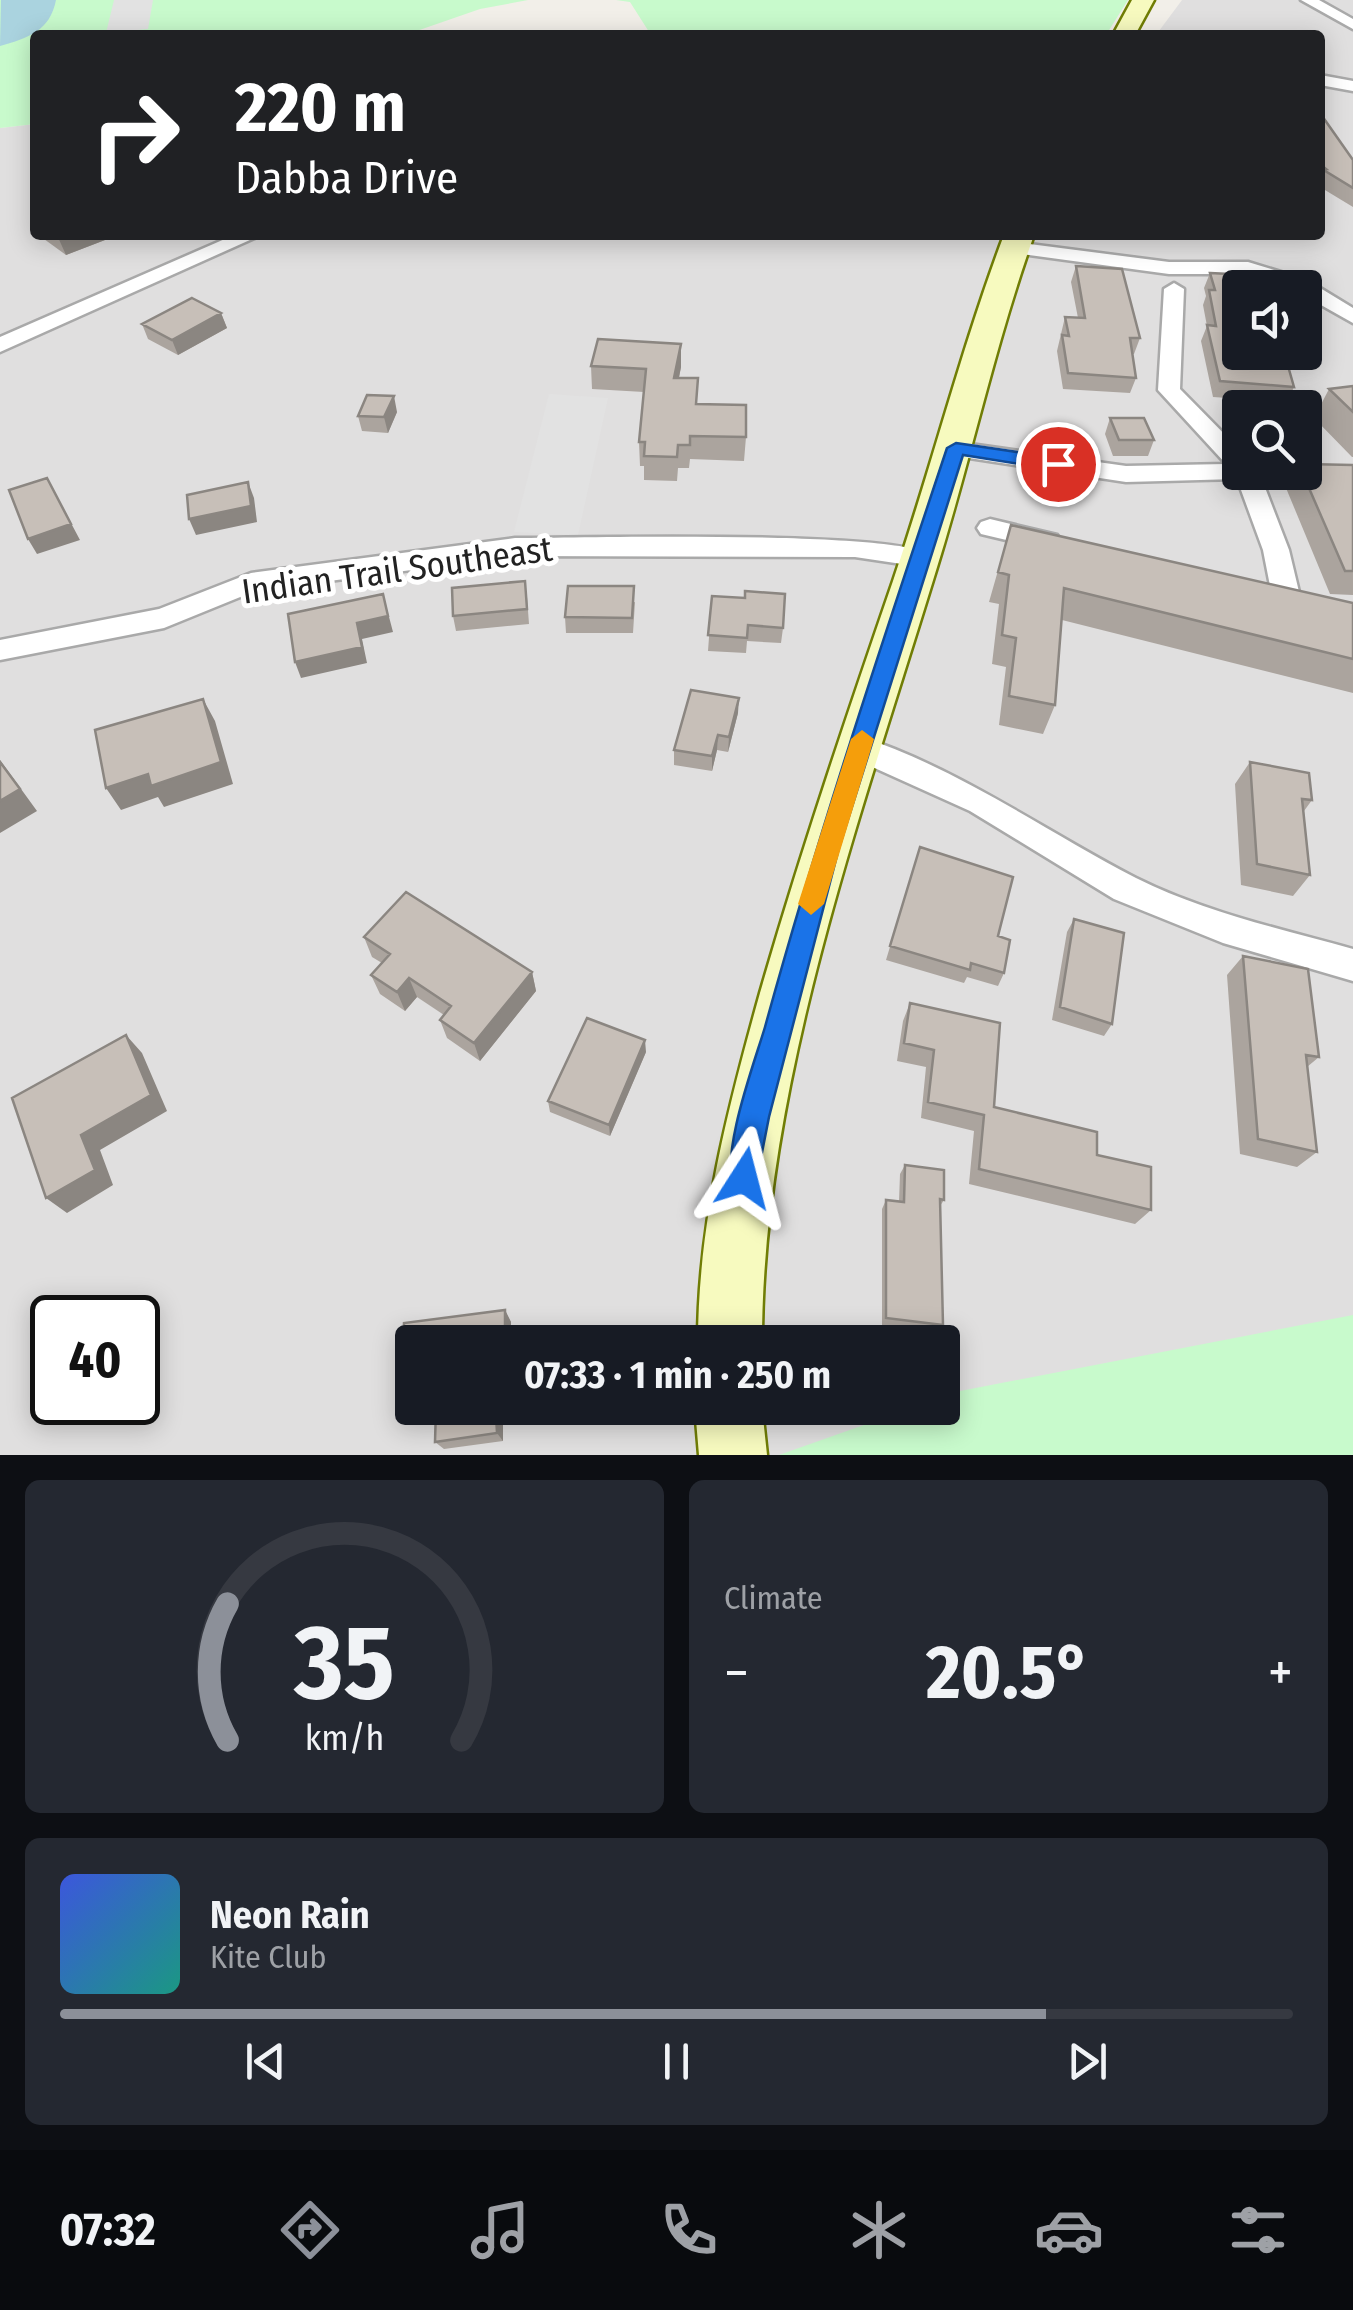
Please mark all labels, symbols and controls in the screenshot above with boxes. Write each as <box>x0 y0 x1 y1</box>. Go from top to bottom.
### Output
text: 220 m <box>235 66 406 150</box>
icon: right <box>70 70 200 200</box>
text: Dabba Drive <box>235 151 458 205</box>
map controls <box>1222 270 1322 490</box>
button: sound <box>1222 270 1322 370</box>
button: search <box>1222 390 1322 490</box>
pin <box>1016 422 1101 507</box>
icon: arrive <box>1031 437 1086 492</box>
street label: Indian Trail Southeast <box>239 527 555 613</box>
position arrow <box>692 1126 796 1230</box>
speed limit sign: 40 <box>30 1295 160 1425</box>
text: 07:33 · 1 min · 250 m <box>524 1352 831 1398</box>
text: Climate <box>724 1579 823 1617</box>
text: 35 <box>293 1601 395 1726</box>
text: 20.5° <box>926 1628 1091 1718</box>
text: − <box>724 1640 749 1706</box>
text: + <box>1268 1640 1293 1706</box>
text: km/h <box>305 1717 384 1759</box>
text: Neon Rain <box>210 1892 370 1938</box>
text: Kite Club <box>210 1938 326 1976</box>
icon: previous <box>238 2034 293 2089</box>
icon: pause <box>649 2034 704 2089</box>
icon: next <box>1060 2034 1115 2089</box>
icon: directions <box>275 2195 345 2265</box>
icon: music <box>465 2195 535 2265</box>
icon: phone <box>654 2195 724 2265</box>
icon: climate <box>844 2195 914 2265</box>
icon: car <box>1034 2195 1104 2265</box>
icon: filters <box>1223 2195 1293 2265</box>
text: 07:32 <box>60 2203 156 2257</box>

